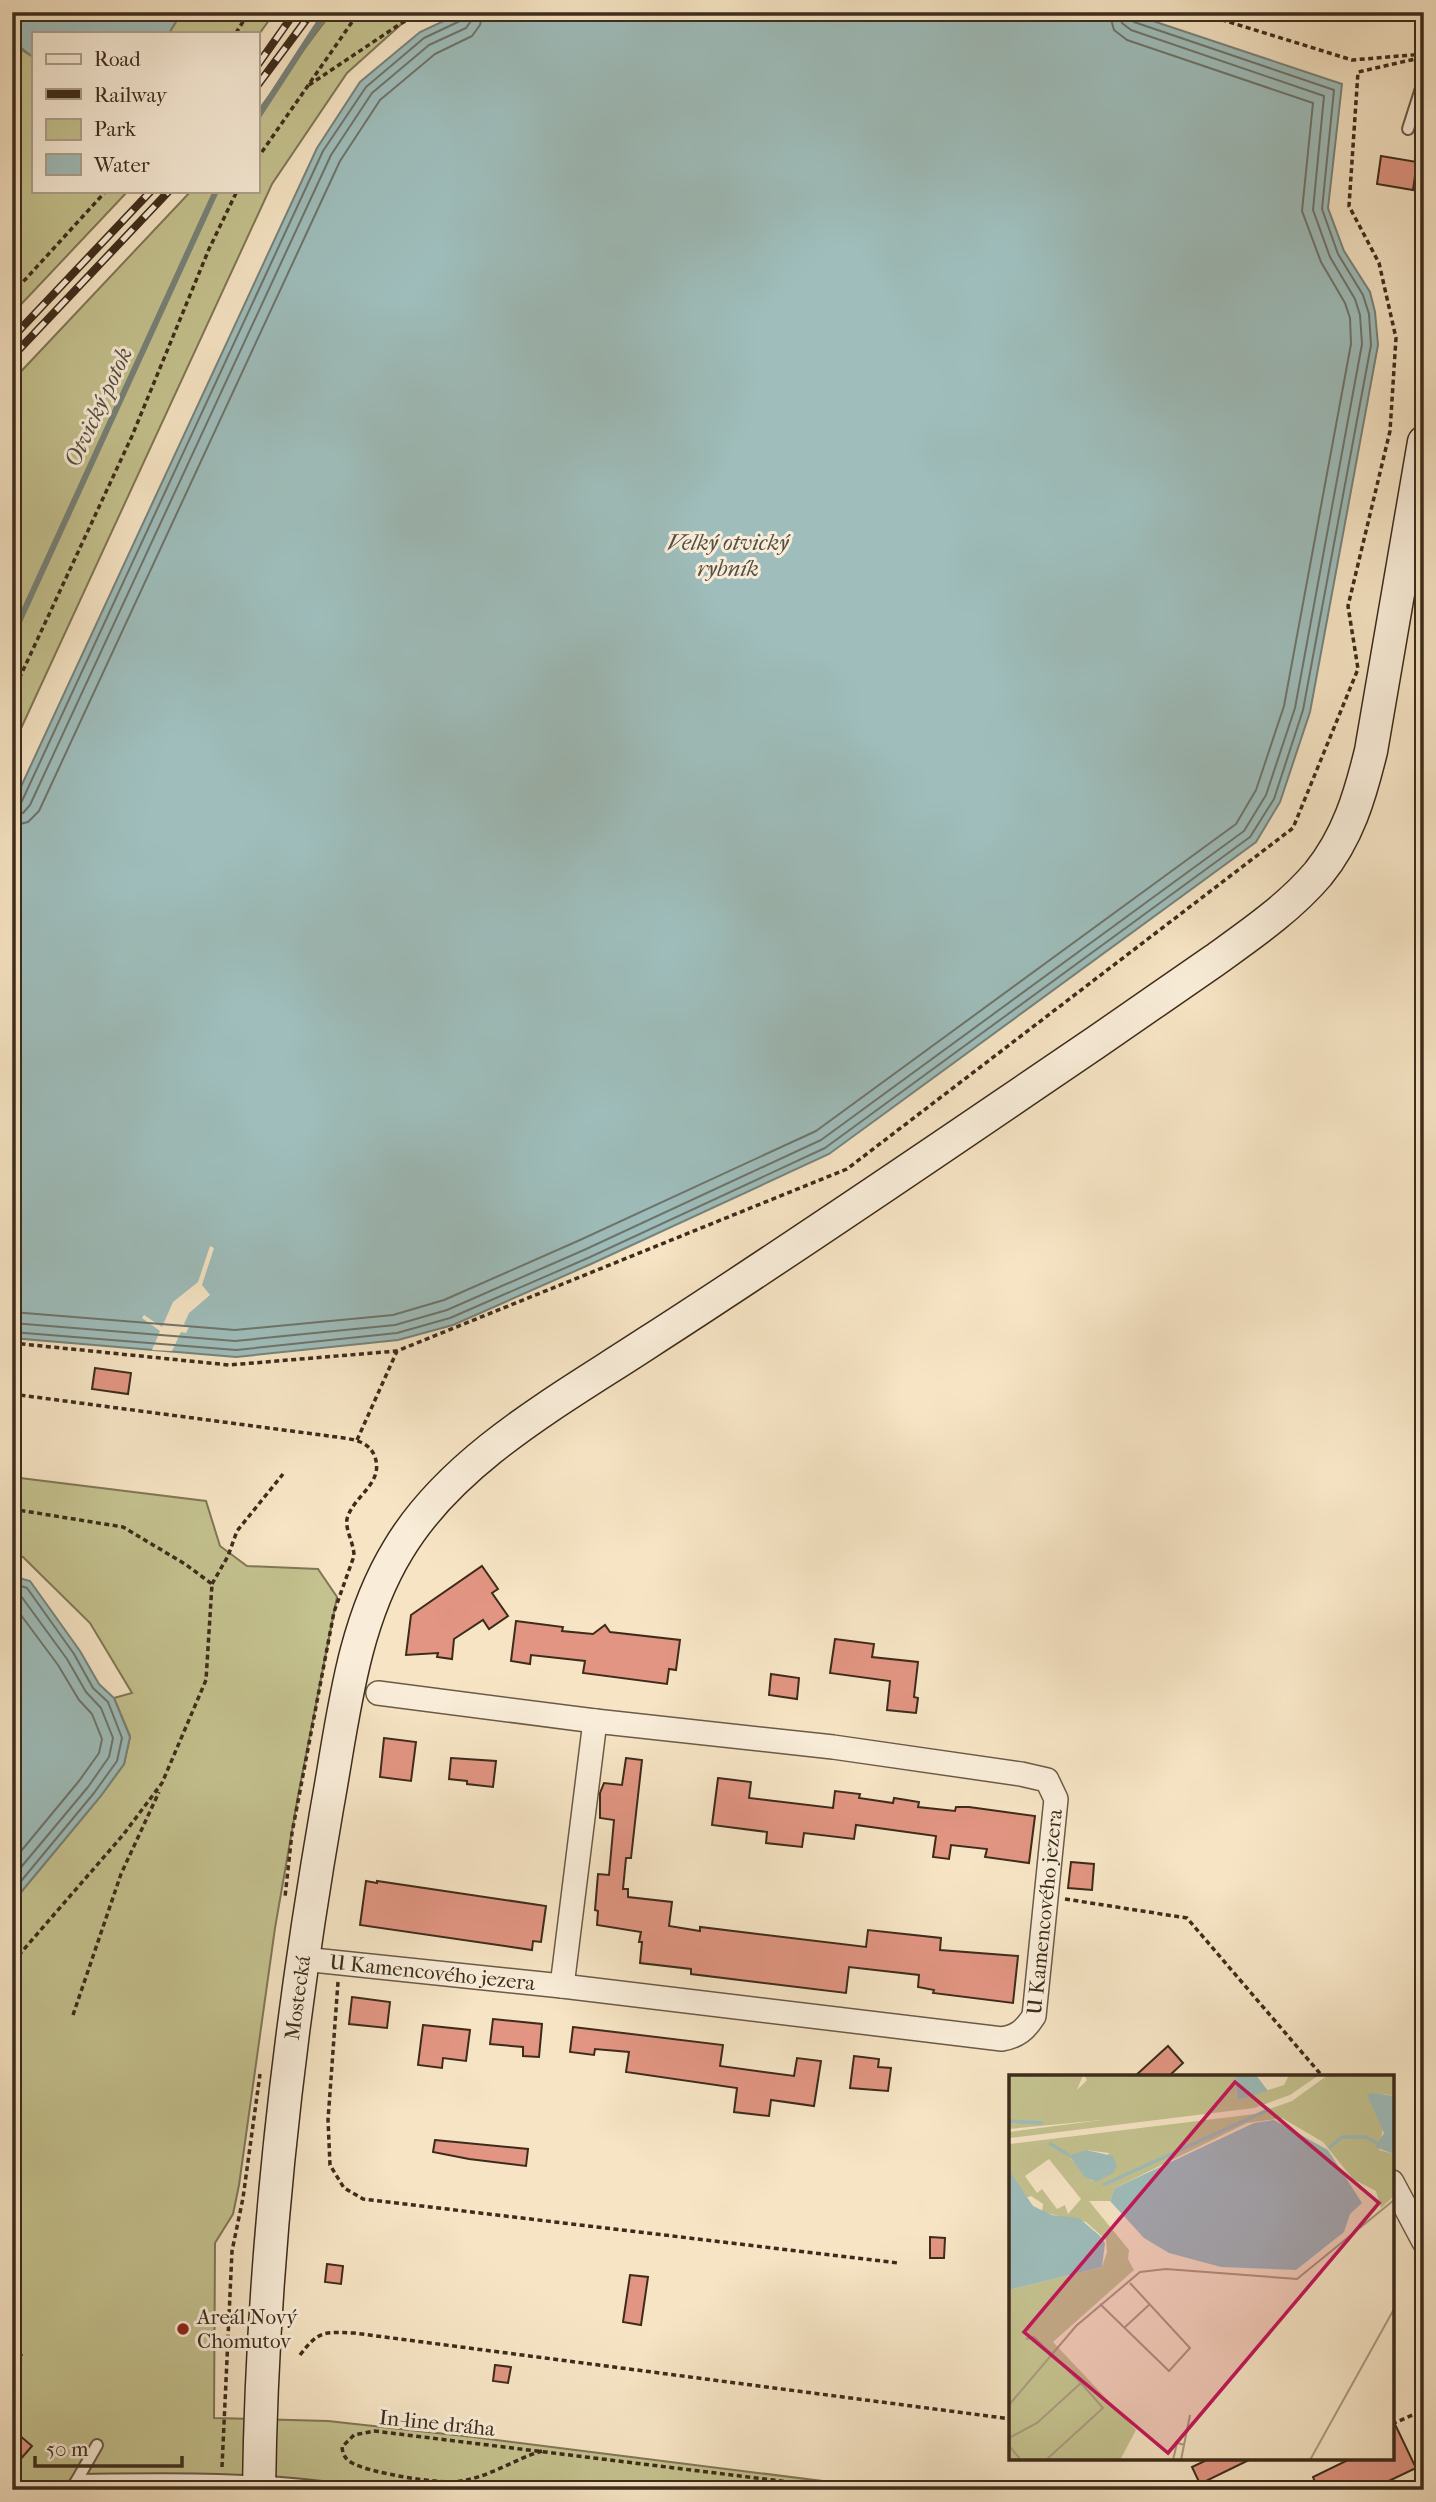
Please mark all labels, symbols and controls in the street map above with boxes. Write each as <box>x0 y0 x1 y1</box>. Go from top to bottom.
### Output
legend <box>32 32 259 192</box>
text: Road <box>94 47 141 71</box>
text: Railway <box>94 83 168 107</box>
text: Park <box>94 117 136 141</box>
text: Water <box>93 153 150 177</box>
water label: Otvický potok <box>59 343 138 471</box>
water label: Velký otvický rybník <box>667 529 791 582</box>
street label: U Kamencového jezera <box>1022 1808 1067 2016</box>
street label: U Kamencového jezera <box>328 1950 537 1995</box>
street label: Mostecká <box>280 1954 315 2041</box>
inset map <box>1009 2075 1394 2460</box>
place label: Areál Nový Chomutov <box>196 2305 298 2353</box>
marker: Areál Nový Chomutov <box>175 2321 191 2337</box>
street label: In-line dráha <box>378 2405 496 2441</box>
scale bar <box>35 2425 182 2469</box>
text: 50 m <box>46 2437 89 2461</box>

